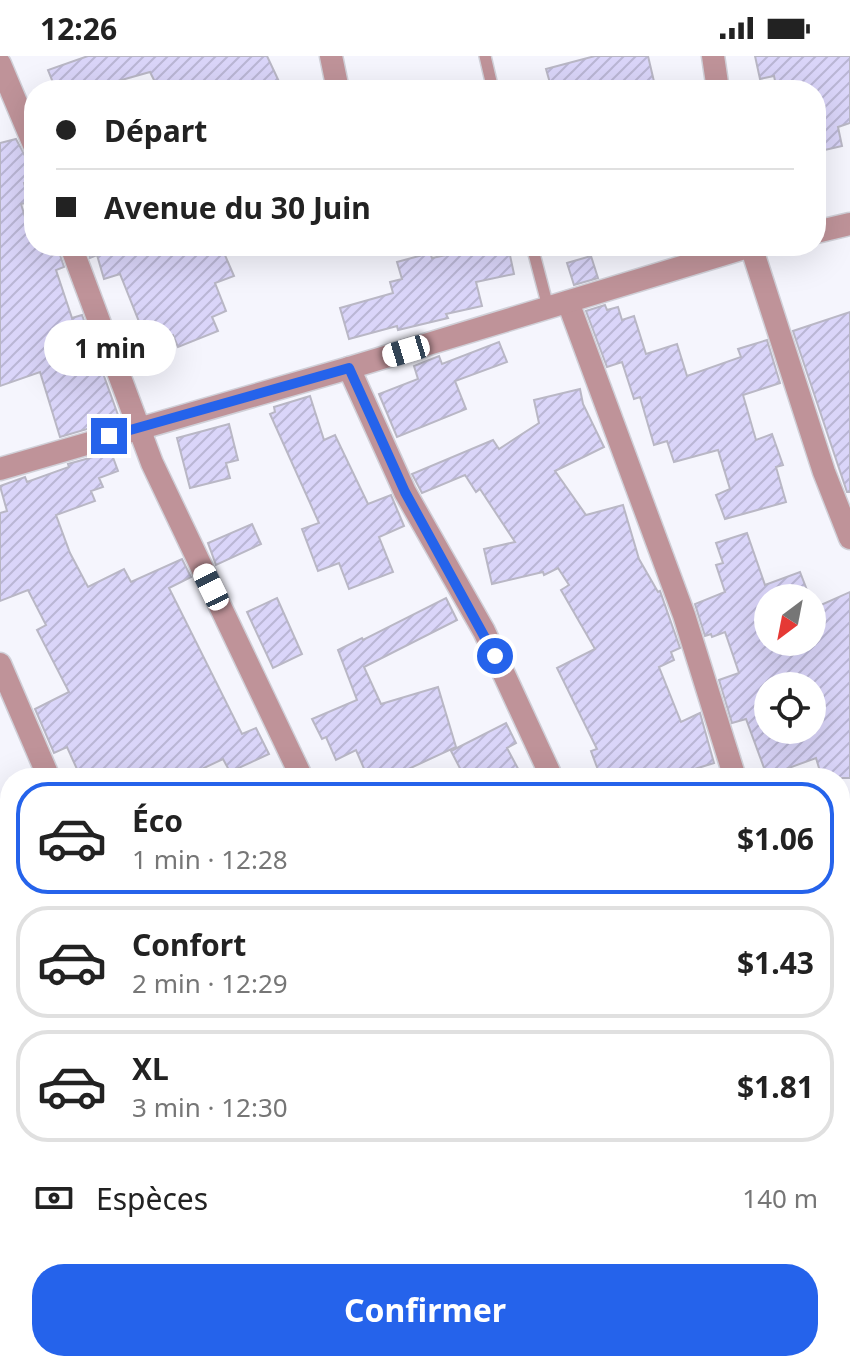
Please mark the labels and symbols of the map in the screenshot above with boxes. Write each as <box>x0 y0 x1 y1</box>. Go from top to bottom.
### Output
callout: 1 min <box>43 320 175 376</box>
car <box>380 333 432 369</box>
route end <box>91 418 127 454</box>
car <box>190 560 232 614</box>
north arrow <box>754 584 826 656</box>
route start <box>477 638 513 674</box>

